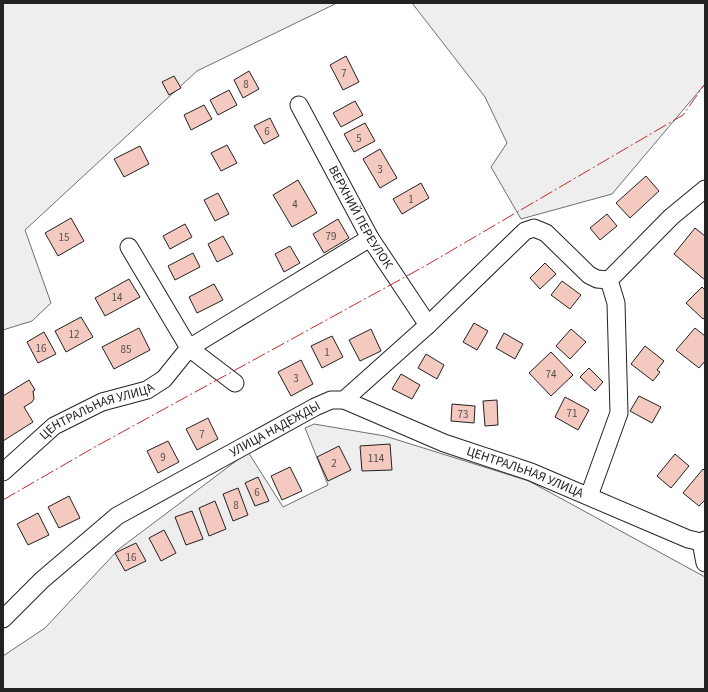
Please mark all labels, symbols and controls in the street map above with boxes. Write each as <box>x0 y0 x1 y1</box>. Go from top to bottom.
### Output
house number: 7 <box>341 66 347 81</box>
house number: 8 <box>243 77 249 92</box>
house number: 6 <box>264 124 270 139</box>
house number: 5 <box>356 131 362 146</box>
street label: ВЕРХНИЙ ПЕРЕУЛОК <box>324 162 397 273</box>
house number: 3 <box>377 162 383 177</box>
house number: 1 <box>408 192 414 207</box>
house number: 4 <box>292 197 298 212</box>
house number: 79 <box>326 229 336 244</box>
house number: 15 <box>59 230 69 245</box>
house number: 14 <box>112 290 123 305</box>
house number: 12 <box>69 327 79 342</box>
house number: 16 <box>36 341 47 356</box>
house number: 85 <box>121 342 131 357</box>
house number: 1 <box>324 345 330 360</box>
house number: 74 <box>546 367 557 382</box>
house number: 3 <box>293 371 299 386</box>
street label: ЦЕНТРАЛЬНАЯ УЛИЦА <box>36 378 159 444</box>
street label: УЛИЦА НАДЕЖДЫ <box>226 397 323 461</box>
house number: 71 <box>567 406 577 421</box>
house number: 73 <box>458 407 468 422</box>
house number: 7 <box>199 427 205 442</box>
street label: ЦЕНТРАЛЬНАЯ УЛИЦА <box>464 442 587 503</box>
house number: 9 <box>160 450 166 465</box>
house number: 114 <box>368 451 385 466</box>
house number: 2 <box>331 456 337 471</box>
house number: 6 <box>254 485 260 500</box>
house number: 8 <box>233 498 239 513</box>
house number: 16 <box>126 550 137 565</box>

